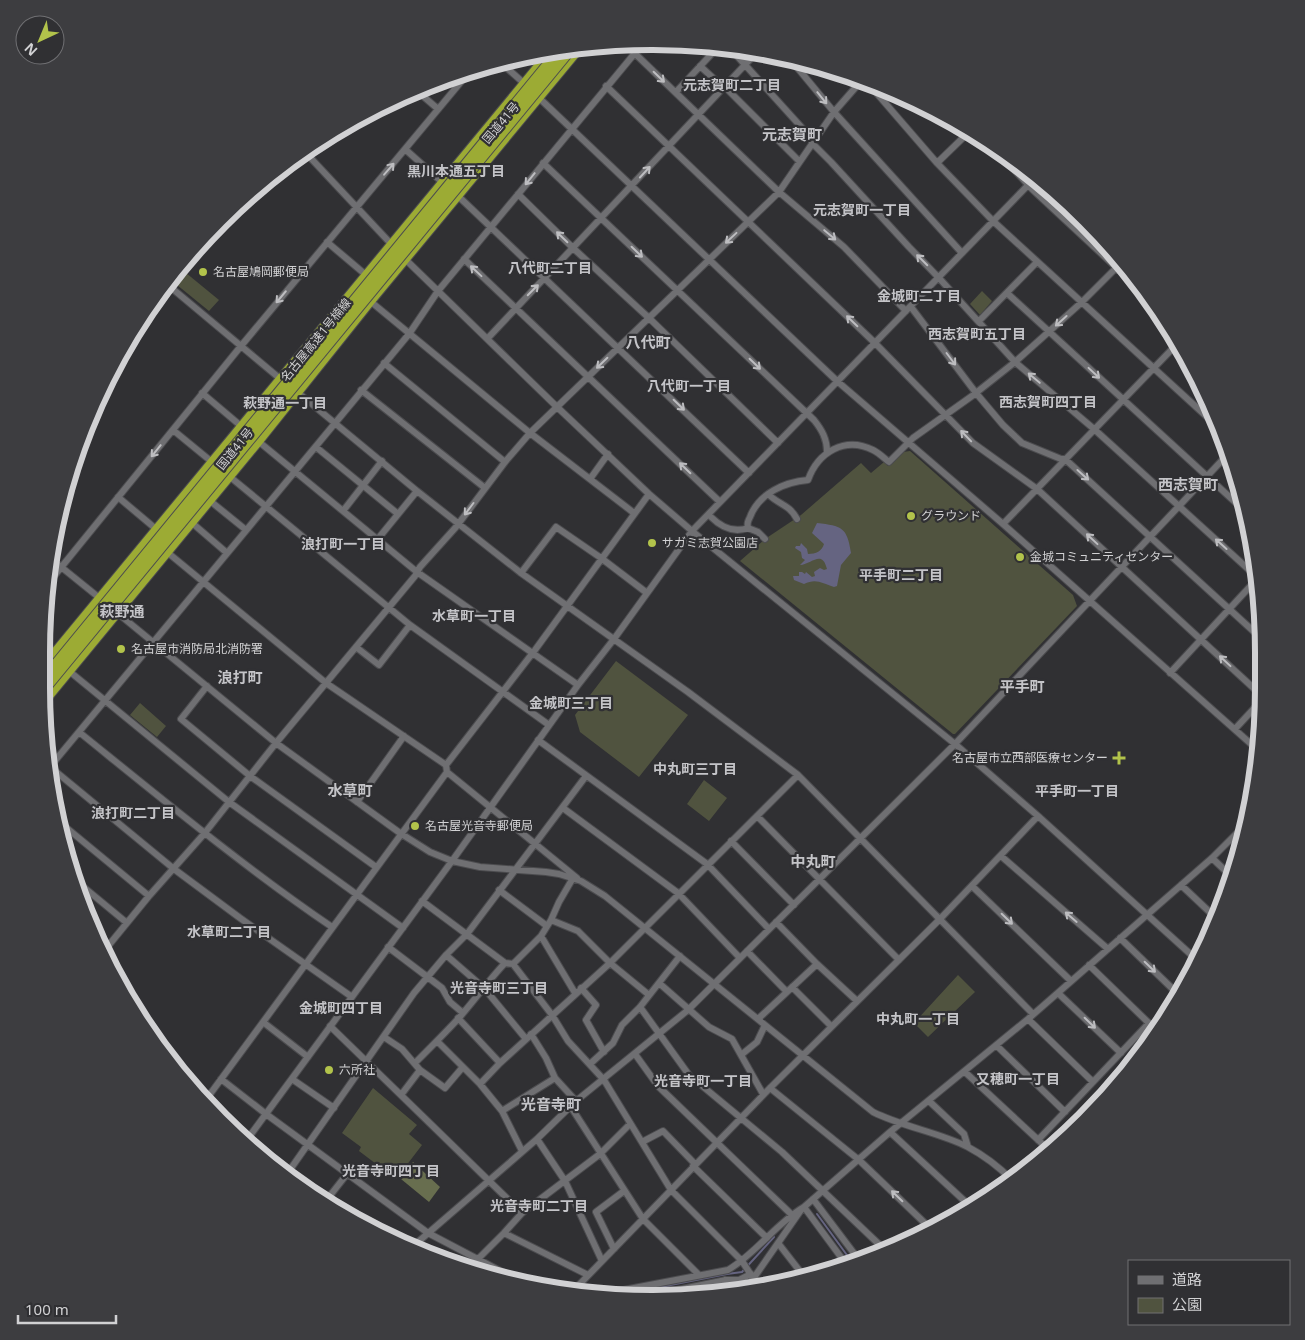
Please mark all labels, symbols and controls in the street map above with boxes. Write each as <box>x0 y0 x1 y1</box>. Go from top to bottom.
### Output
north arrow <box>15 15 65 65</box>
text: N <box>20 39 41 61</box>
one-way arrow <box>653 71 666 83</box>
district label: 元志賀町二丁目 <box>683 75 781 94</box>
one-way arrow <box>816 91 827 104</box>
street label: 国道41号 <box>478 98 523 147</box>
district label: 元志賀町 <box>762 124 822 144</box>
district label: 黒川本通五丁目 <box>407 161 505 180</box>
one-way arrow <box>383 163 394 176</box>
one-way arrow <box>639 165 651 178</box>
one-way arrow <box>524 173 535 186</box>
district label: 元志賀町一丁目 <box>813 200 911 219</box>
one-way arrow <box>823 229 836 241</box>
one-way arrow <box>556 231 568 243</box>
one-way arrow <box>725 232 738 244</box>
one-way arrow <box>630 246 643 258</box>
one-way arrow <box>916 254 928 267</box>
district label: 八代町二丁目 <box>508 258 592 277</box>
place label: 名古屋鳩岡郵便局 <box>213 263 309 280</box>
one-way arrow <box>470 265 483 277</box>
marker: 名古屋鳩岡郵便局 <box>197 266 209 278</box>
one-way arrow <box>527 284 539 296</box>
district label: 金城町二丁目 <box>877 286 961 305</box>
one-way arrow <box>275 291 287 304</box>
street label: 名古屋高速1号楠線 <box>277 294 355 385</box>
one-way arrow <box>845 315 858 327</box>
one-way arrow <box>1054 315 1067 327</box>
district label: 西志賀町五丁目 <box>928 324 1026 343</box>
district label: 八代町 <box>625 332 671 352</box>
one-way arrow <box>945 352 956 365</box>
one-way arrow <box>596 357 608 369</box>
one-way arrow <box>748 358 761 370</box>
one-way arrow <box>1088 367 1101 379</box>
one-way arrow <box>1028 373 1041 384</box>
district label: 八代町一丁目 <box>647 376 731 395</box>
district label: 西志賀町四丁目 <box>999 392 1097 411</box>
district label: 萩野通一丁目 <box>243 393 327 412</box>
one-way arrow <box>672 399 684 411</box>
street label: 国道41号 <box>212 424 257 473</box>
one-way arrow <box>961 431 973 443</box>
one-way arrow <box>151 444 162 457</box>
one-way arrow <box>679 462 691 475</box>
one-way arrow <box>1076 469 1089 481</box>
district label: 西志賀町 <box>1158 474 1218 494</box>
one-way arrow <box>464 502 475 515</box>
place label: グラウンド <box>921 507 981 524</box>
marker: グラウンド <box>905 510 917 522</box>
one-way arrow <box>1085 533 1098 545</box>
district label: 浪打町一丁目 <box>301 534 385 553</box>
place label: サガミ志賀公園店 <box>662 534 758 551</box>
marker: サガミ志賀公園店 <box>646 537 658 549</box>
one-way arrow <box>1214 538 1227 550</box>
place label: 金城コミュニティセンター <box>1030 548 1173 565</box>
marker: 金城コミュニティセンター <box>1014 551 1026 563</box>
district label: 平手町二丁目 <box>859 565 943 584</box>
district label: 萩野通 <box>99 601 145 621</box>
district label: 水草町一丁目 <box>432 606 516 625</box>
place label: 名古屋市消防局北消防署 <box>131 640 263 657</box>
marker: 名古屋市消防局北消防署 <box>115 643 127 655</box>
one-way arrow <box>1218 655 1231 667</box>
district label: 浪打町 <box>217 667 263 687</box>
district label: 平手町 <box>999 676 1045 696</box>
district label: 金城町三丁目 <box>529 693 613 712</box>
place label: 名古屋市立西部医療センター <box>952 749 1108 766</box>
marker: 名古屋市立西部医療センター <box>1112 751 1126 765</box>
district label: 中丸町三丁目 <box>653 759 737 778</box>
district label: 水草町 <box>327 780 373 800</box>
district label: 平手町一丁目 <box>1035 781 1119 800</box>
district label: 浪打町二丁目 <box>91 803 175 822</box>
place label: 名古屋光音寺郵便局 <box>425 817 533 834</box>
marker: 名古屋光音寺郵便局 <box>409 820 421 832</box>
district label: 中丸町 <box>790 851 836 871</box>
one-way arrow <box>1065 911 1078 922</box>
one-way arrow <box>1001 913 1013 925</box>
district label: 水草町二丁目 <box>187 922 271 941</box>
one-way arrow <box>1143 961 1156 973</box>
district label: 光音寺町三丁目 <box>450 978 548 997</box>
district label: 金城町四丁目 <box>299 998 383 1017</box>
district label: 中丸町一丁目 <box>876 1009 960 1028</box>
one-way arrow <box>1083 1017 1096 1029</box>
place label: 六所社 <box>339 1061 375 1078</box>
marker: 六所社 <box>323 1064 335 1076</box>
district label: 又穂町一丁目 <box>976 1069 1060 1088</box>
district label: 光音寺町一丁目 <box>654 1071 752 1090</box>
district label: 光音寺町 <box>521 1094 581 1114</box>
district label: 光音寺町四丁目 <box>342 1161 440 1180</box>
one-way arrow <box>891 1190 903 1202</box>
district label: 光音寺町二丁目 <box>490 1196 588 1215</box>
legend <box>1128 1260 1290 1325</box>
text: 道路 <box>1172 1269 1202 1289</box>
scale bar <box>18 1292 115 1324</box>
text: 公園 <box>1172 1294 1202 1314</box>
text: 100 m <box>25 1299 69 1319</box>

